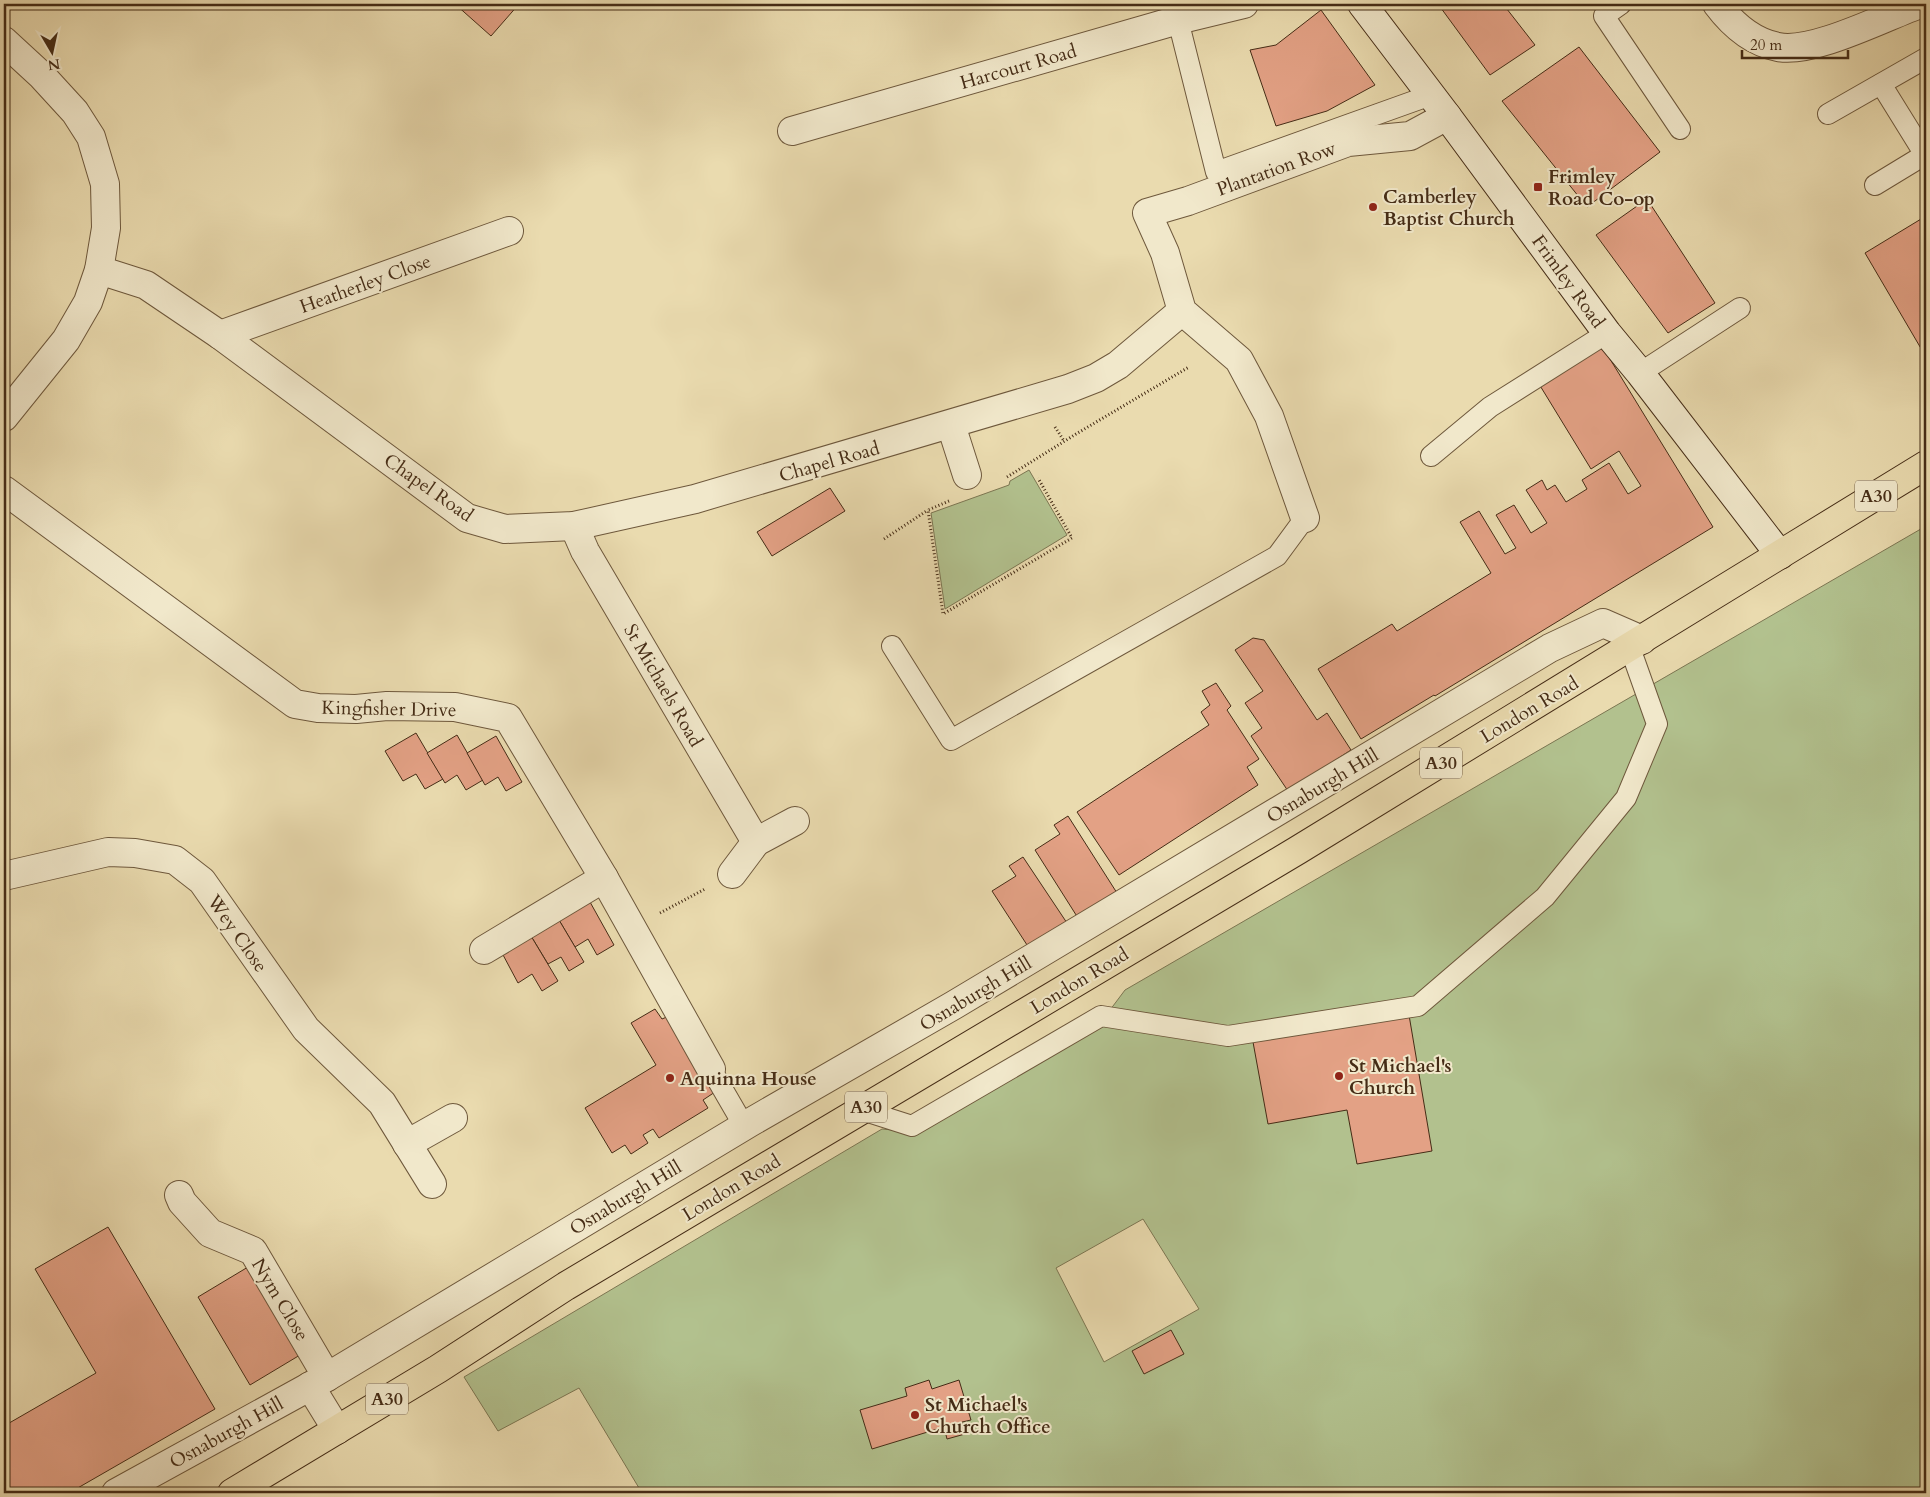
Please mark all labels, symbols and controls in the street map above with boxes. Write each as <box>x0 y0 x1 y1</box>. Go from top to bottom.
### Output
north arrow <box>28 28 78 78</box>
scale bar <box>1742 28 1849 60</box>
text: 20 m <box>1750 35 1782 55</box>
street label: Harcourt Road <box>957 38 1080 96</box>
text: N <box>46 54 61 75</box>
street label: Plantation Row <box>1213 135 1340 203</box>
place label: Frimley Road Co-op <box>1548 164 1655 212</box>
marker: Frimley Road Co-op <box>1532 181 1544 193</box>
place label: Camberley Baptist Church <box>1383 184 1515 232</box>
marker: Camberley Baptist Church <box>1367 201 1379 213</box>
street label: Frimley Road <box>1525 230 1611 334</box>
street label: Heatherley Close <box>296 248 435 320</box>
street label: Chapel Road <box>776 435 883 489</box>
street label: Chapel Road <box>379 447 478 528</box>
road number: A30 <box>1855 481 1897 512</box>
street label: St Michaels Road <box>617 619 709 752</box>
street label: London Road <box>1475 670 1584 749</box>
street label: Kingfisher Drive <box>321 695 457 723</box>
street label: Osnaburgh Hill <box>1262 742 1384 830</box>
road number: A30 <box>1420 748 1462 778</box>
street label: Wey Close <box>200 889 273 978</box>
street label: London Road <box>1025 941 1134 1020</box>
street label: Osnaburgh Hill <box>915 950 1037 1038</box>
place label: St Michael's Church <box>1349 1053 1451 1101</box>
place label: Aquinna House <box>680 1066 817 1092</box>
marker: St Michael's Church <box>1333 1070 1345 1082</box>
marker: Aquinna House <box>664 1072 676 1084</box>
road number: A30 <box>845 1092 887 1122</box>
street label: London Road <box>677 1148 786 1227</box>
street label: Osnaburgh Hill <box>565 1154 687 1242</box>
street label: Nym Close <box>245 1253 315 1346</box>
road number: A30 <box>366 1384 408 1415</box>
street label: Osnaburgh Hill <box>165 1391 288 1475</box>
place label: St Michael's Church Office <box>925 1392 1051 1440</box>
marker: St Michael's Church Office <box>909 1409 921 1421</box>

